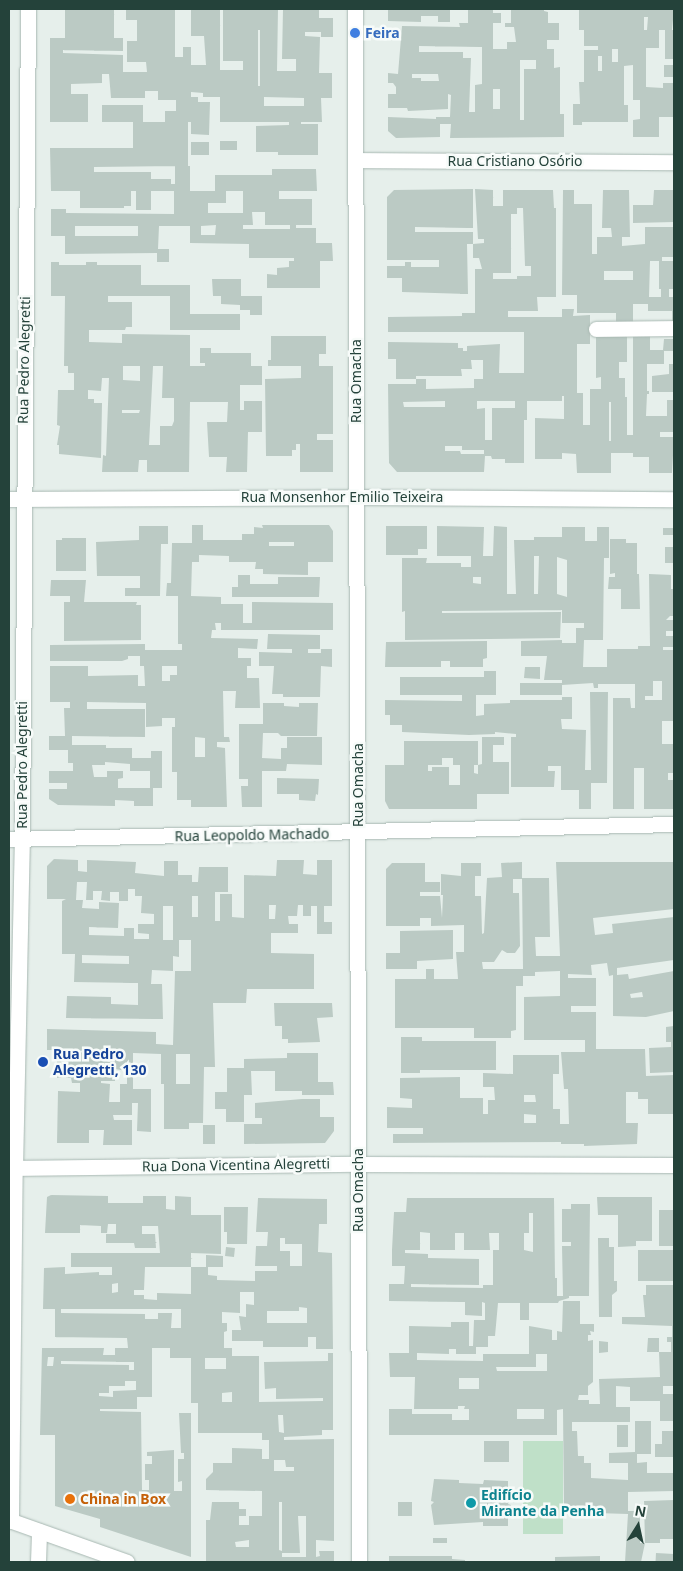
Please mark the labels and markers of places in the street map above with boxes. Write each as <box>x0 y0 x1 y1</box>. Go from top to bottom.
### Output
place label: Feira <box>365 25 400 41</box>
marker: Feira <box>349 27 361 39</box>
place label: Rua Pedro Alegretti, 130 <box>53 1046 146 1078</box>
marker: Rua Pedro Alegretti, 130 <box>37 1056 49 1068</box>
place label: Edifício Mirante da Penha <box>481 1487 604 1520</box>
place label: China in Box <box>80 1491 166 1507</box>
marker: China in Box <box>64 1493 76 1505</box>
marker: Edifício Mirante da Penha <box>465 1497 477 1509</box>

